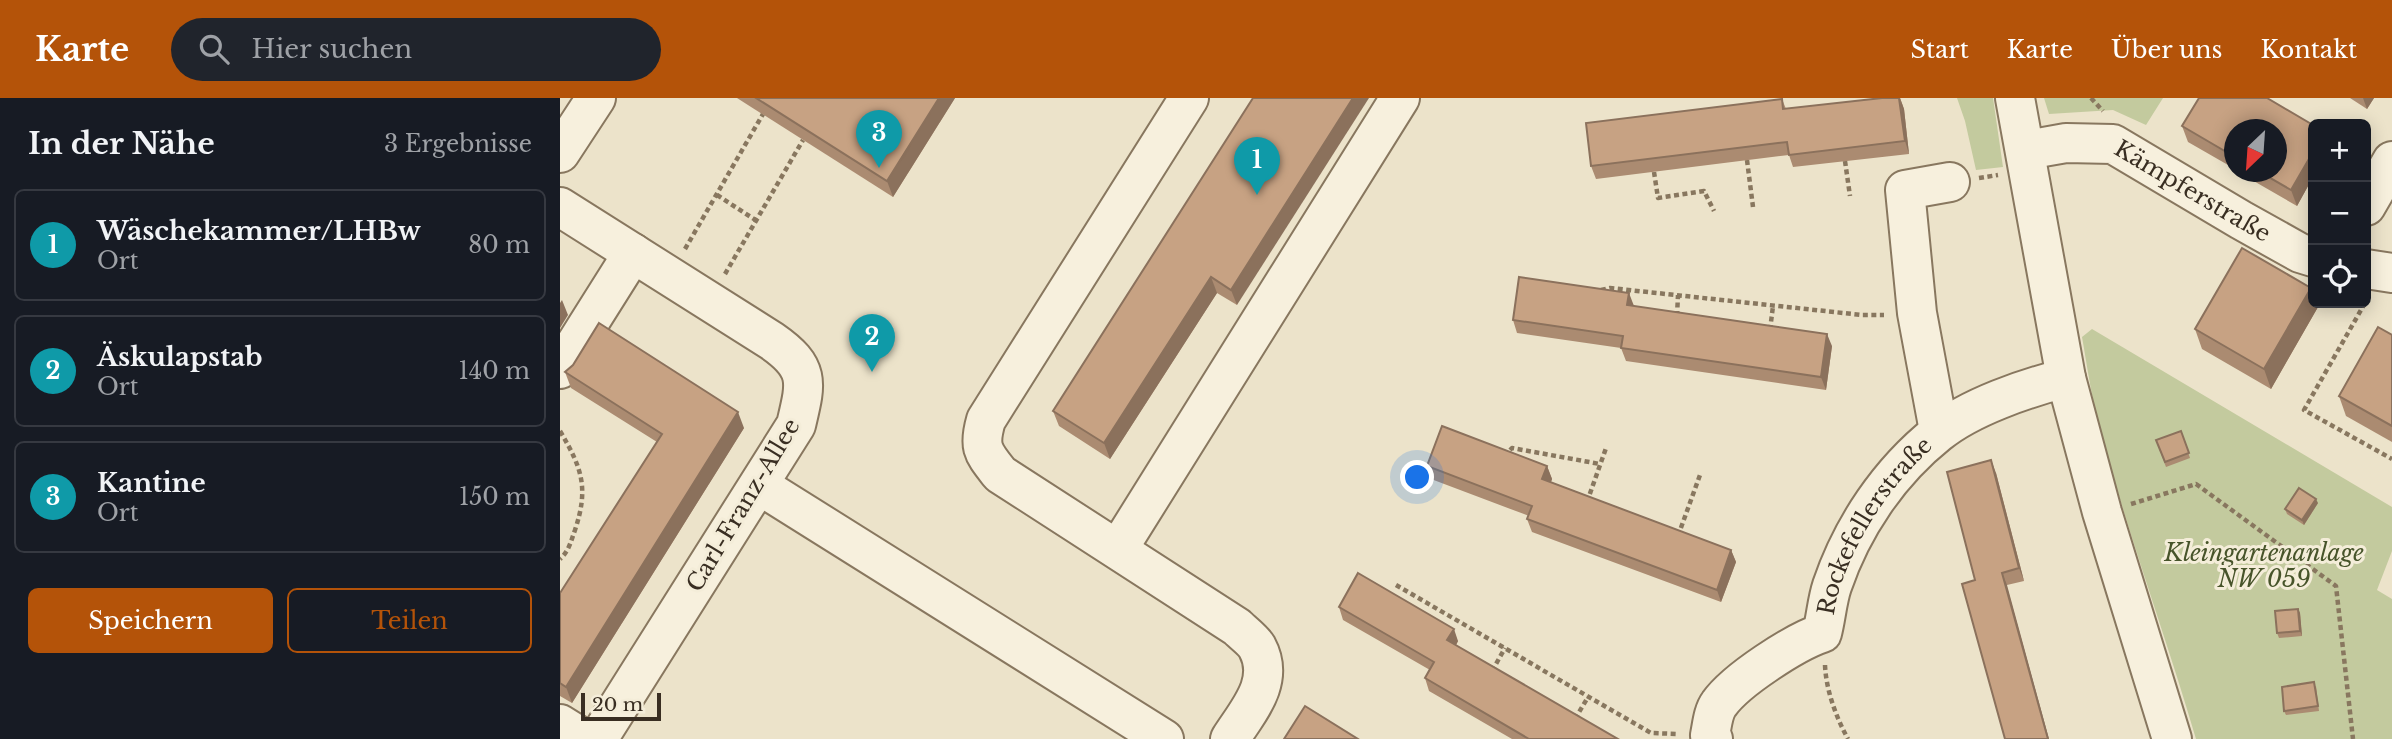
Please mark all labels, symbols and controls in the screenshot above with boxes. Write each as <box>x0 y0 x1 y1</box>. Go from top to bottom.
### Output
search box <box>171 18 661 81</box>
text: Karte <box>35 29 129 70</box>
icon: search <box>195 30 233 68</box>
text: Hier suchen <box>251 33 412 65</box>
text: Start <box>1911 35 1969 64</box>
text: Karte <box>2007 35 2073 64</box>
text: Über uns <box>2111 35 2223 64</box>
text: Kontakt <box>2261 35 2357 64</box>
pin: 3 <box>856 110 902 168</box>
north arrow <box>2224 119 2287 182</box>
map controls <box>2308 119 2371 308</box>
button: + <box>2308 119 2371 182</box>
text: In der Nähe <box>28 125 215 162</box>
text: 3 Ergebnisse <box>384 130 532 158</box>
street label: Kämpferstraße <box>2110 134 2275 248</box>
pin: 1 <box>1234 137 1280 195</box>
button: − <box>2308 182 2371 245</box>
text: Wäschekammer/LHBw <box>97 215 421 247</box>
text: 1 <box>48 231 58 259</box>
text: 80 m <box>468 231 530 259</box>
button: locate <box>2308 245 2371 308</box>
text: Ort <box>97 247 138 275</box>
pin: 2 <box>849 314 895 372</box>
text: Äskulapstab <box>97 341 263 373</box>
text: 2 <box>46 357 60 385</box>
text: 140 m <box>459 357 530 385</box>
text: Ort <box>97 373 138 401</box>
street label: Carl-Franz-Allee <box>680 413 806 597</box>
street label: Rockefellerstraße <box>1812 431 1937 617</box>
your location <box>1400 460 1434 494</box>
text: Kantine <box>97 467 206 499</box>
text: 3 <box>46 483 60 511</box>
text: 150 m <box>459 483 530 511</box>
text: Ort <box>97 499 138 527</box>
park label: Kleingartenanlage NW 059 <box>2163 539 2364 593</box>
button: Speichern <box>28 588 273 653</box>
button: Teilen <box>287 588 532 653</box>
scale bar <box>581 690 662 722</box>
text: 20 m <box>592 693 643 716</box>

